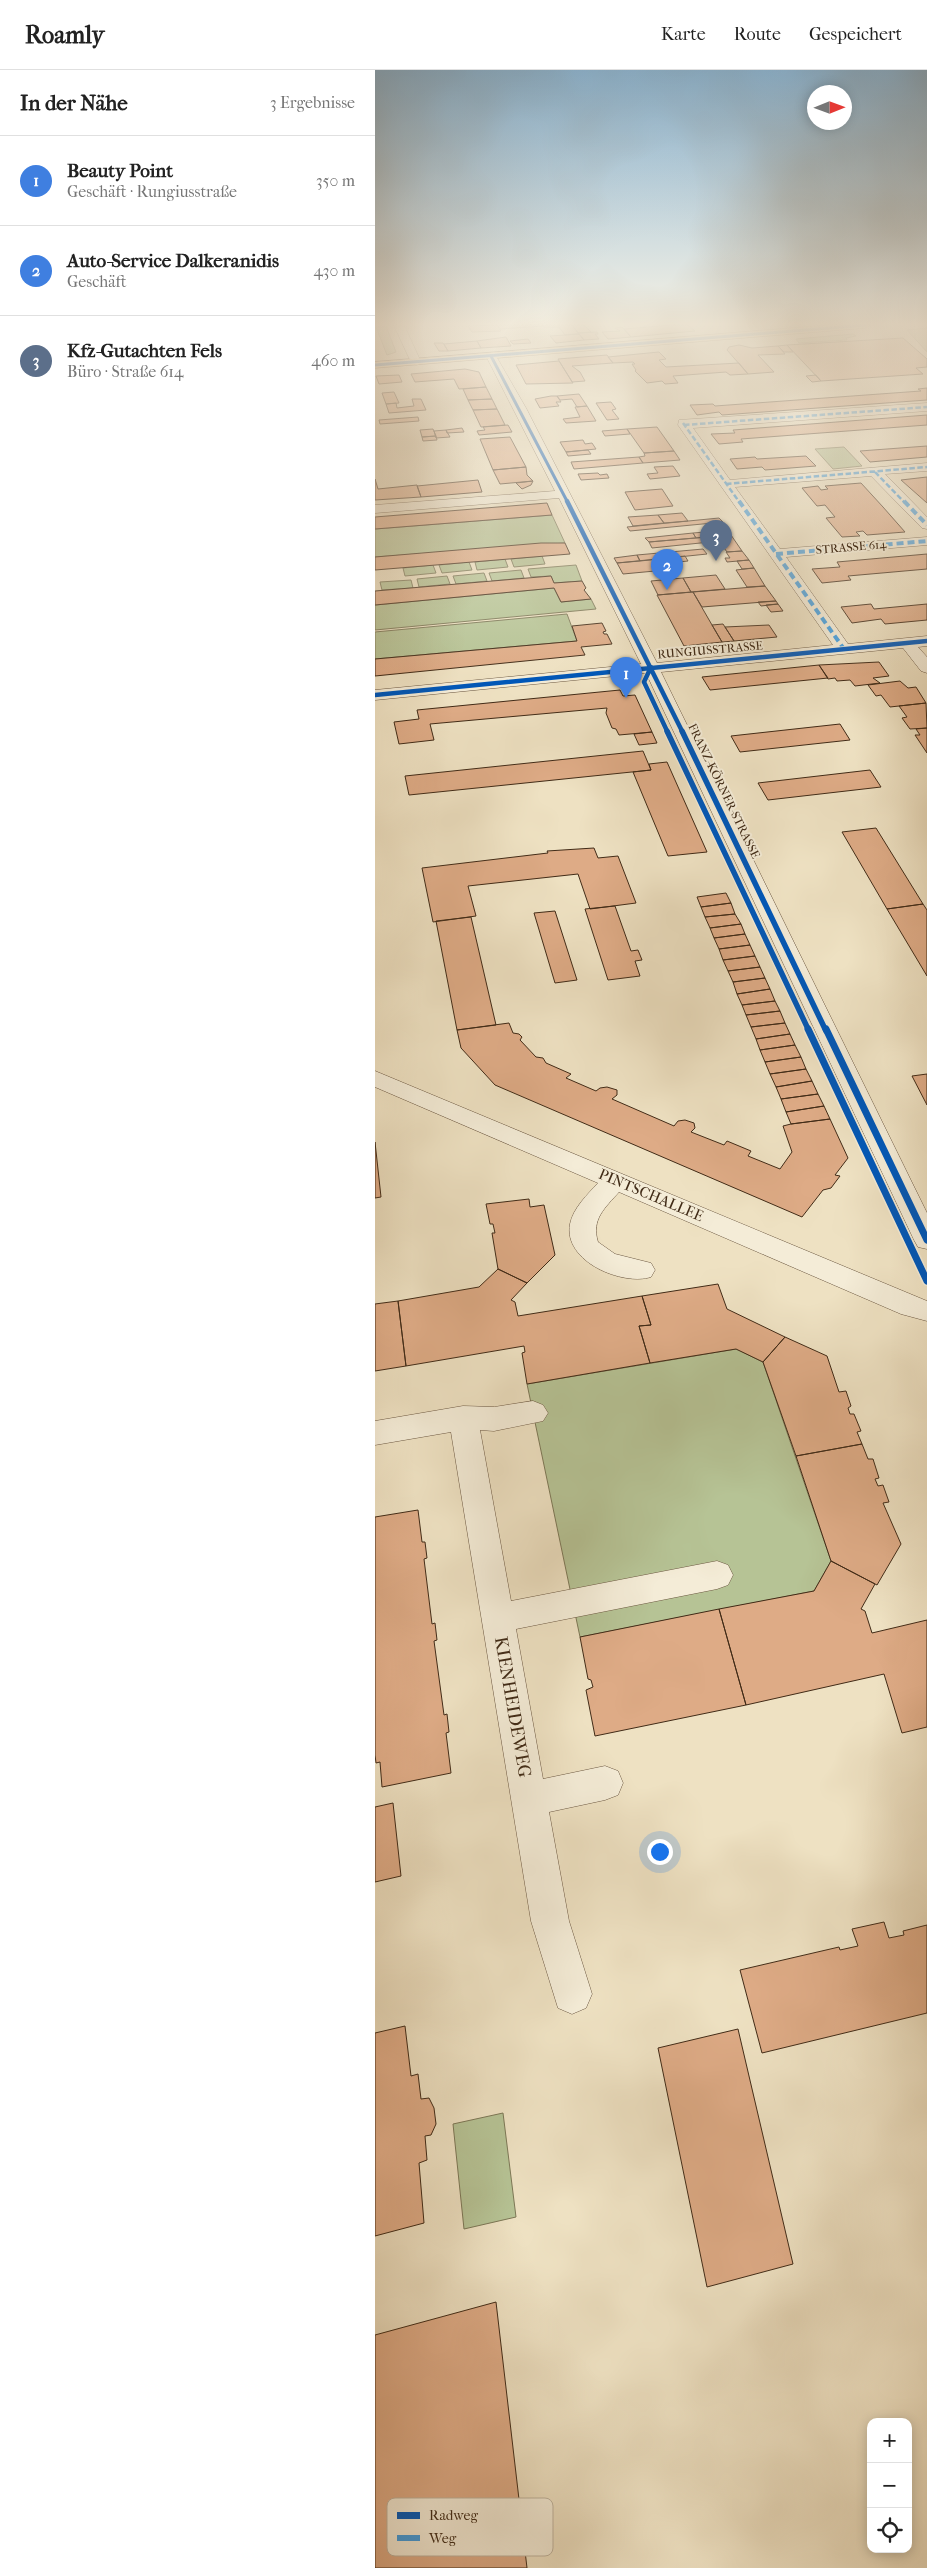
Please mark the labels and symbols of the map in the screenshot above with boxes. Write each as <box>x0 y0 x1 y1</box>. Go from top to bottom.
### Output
north arrow <box>807 85 852 130</box>
pin: 3 <box>700 520 732 561</box>
street label: STRASSE 614 <box>815 537 888 557</box>
pin: 2 <box>651 549 683 590</box>
street label: RUNGIUSSTRASSE <box>657 638 763 662</box>
pin: 1 <box>610 657 642 698</box>
street label: FRANZ-KÖRNER-STRASSE <box>685 721 764 861</box>
street label: PINTSCHALLEE <box>596 1165 706 1225</box>
street label: KIENHEIDEWEG <box>490 1635 535 1780</box>
your location <box>647 1839 673 1865</box>
legend <box>387 2498 553 2556</box>
text: Radweg <box>429 2507 478 2524</box>
text: Weg <box>428 2530 457 2547</box>

